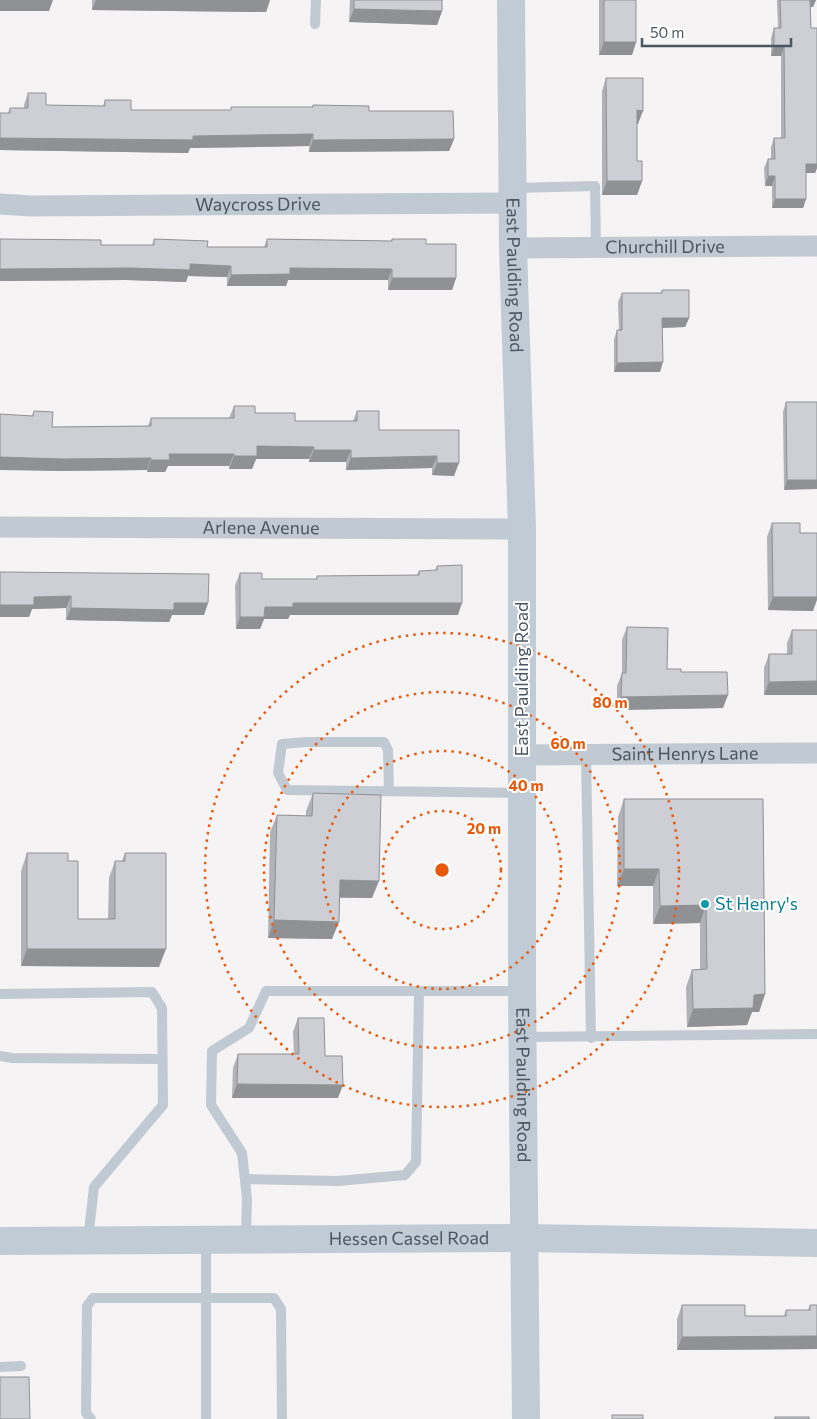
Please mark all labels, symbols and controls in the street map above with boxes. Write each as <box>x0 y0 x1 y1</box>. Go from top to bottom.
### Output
scale bar <box>642 15 791 47</box>
text: 50 m <box>650 23 684 41</box>
street label: Waycross Drive <box>195 192 321 215</box>
street label: East Paulding Road <box>503 197 528 353</box>
street label: Churchill Drive <box>605 235 725 257</box>
street label: Arlene Avenue <box>202 516 320 538</box>
street label: East Paulding Road <box>510 602 532 756</box>
text: 80 m <box>592 693 628 711</box>
text: 60 m <box>550 734 586 752</box>
street label: Saint Henrys Lane <box>612 741 758 764</box>
text: 40 m <box>508 776 544 794</box>
text: 20 m <box>467 819 501 837</box>
centre of rings <box>433 861 451 879</box>
place label: St Henry's <box>715 892 798 914</box>
marker: St Henry's <box>699 898 711 910</box>
street label: East Paulding Road <box>512 1007 536 1163</box>
street label: Hessen Cassel Road <box>329 1226 489 1249</box>

